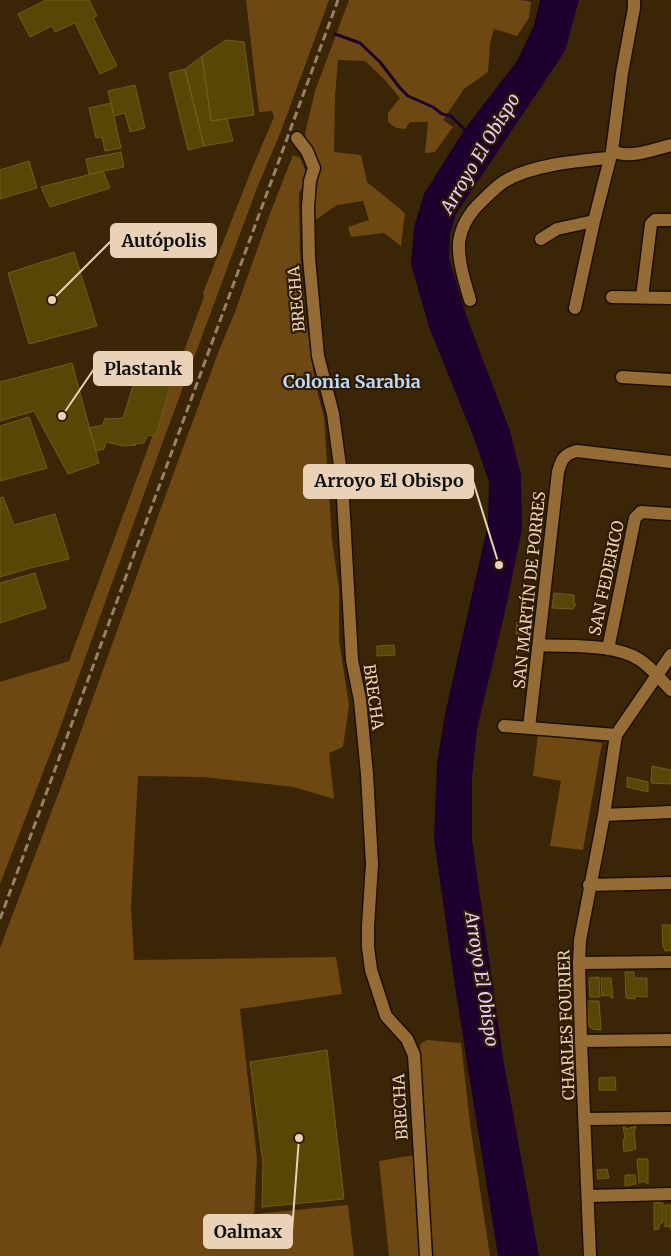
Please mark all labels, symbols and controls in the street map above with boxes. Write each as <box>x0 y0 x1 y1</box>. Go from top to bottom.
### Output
water label: Arroyo El Obispo <box>434 89 525 219</box>
callout: Autópolis <box>111 224 216 257</box>
text: Autópolis <box>121 229 207 252</box>
street label: BRECHA <box>283 264 309 333</box>
callout: Plastank <box>94 352 192 385</box>
text: Plastank <box>104 357 182 380</box>
district label: Colonia Sarabia <box>283 370 421 393</box>
callout: Arroyo El Obispo <box>304 465 473 498</box>
text: Arroyo El Obispo <box>313 469 464 492</box>
street label: SAN MARTÍN DE PORRES <box>509 490 549 690</box>
street label: SAN FEDERICO <box>584 518 628 637</box>
street label: BRECHA <box>359 663 389 732</box>
water label: Arroyo El Obispo <box>460 908 504 1048</box>
street label: CHARLES FOURIER <box>553 949 579 1101</box>
street label: BRECHA <box>388 1073 412 1141</box>
callout: Oalmax <box>204 1215 292 1248</box>
text: Oalmax <box>214 1220 282 1243</box>

